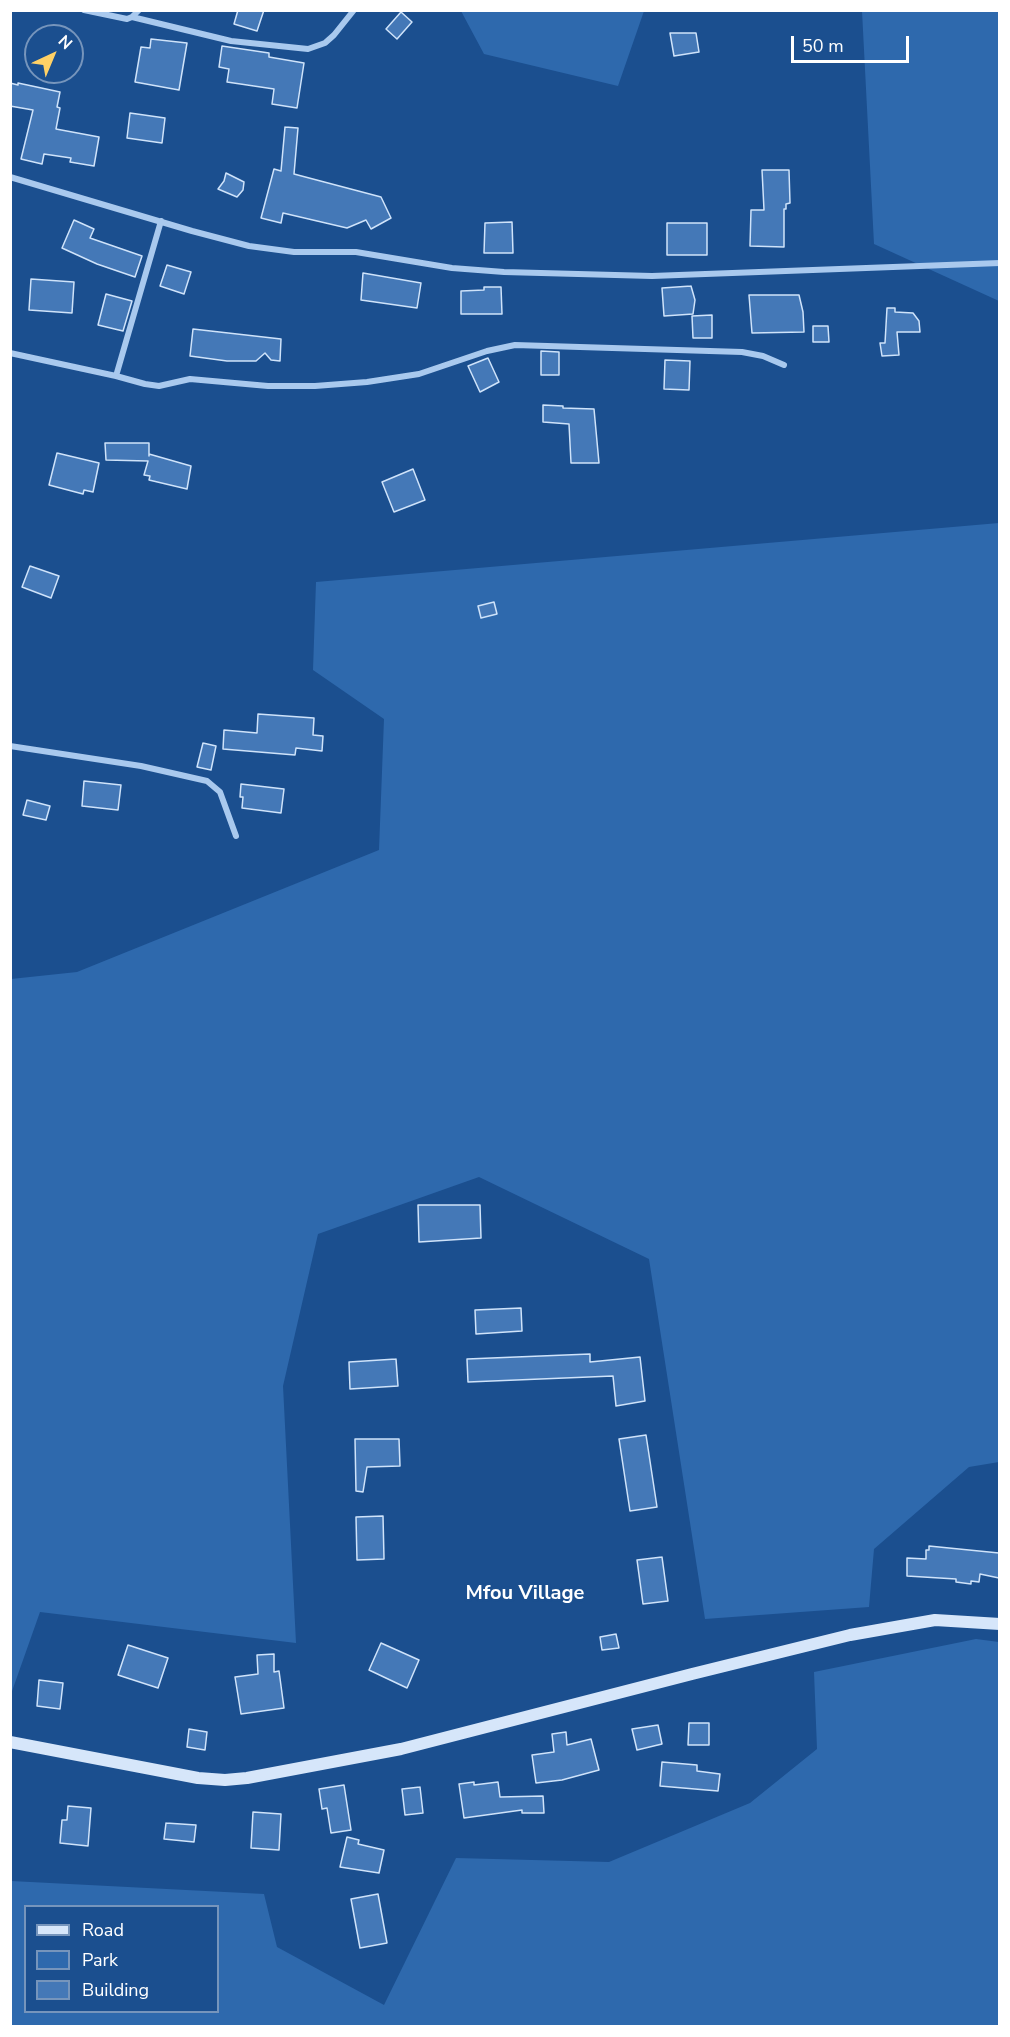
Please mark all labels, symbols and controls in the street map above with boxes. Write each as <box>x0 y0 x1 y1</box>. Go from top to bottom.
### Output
north arrow <box>24 24 84 84</box>
scale bar <box>794 24 912 62</box>
text: N <box>53 30 77 55</box>
text: 50 m <box>802 34 844 58</box>
district label: Mfou Village <box>466 1582 584 1606</box>
legend <box>24 1905 219 2013</box>
text: Road <box>82 1918 124 1942</box>
text: Park <box>82 1948 118 1972</box>
text: Building <box>82 1978 149 2002</box>

